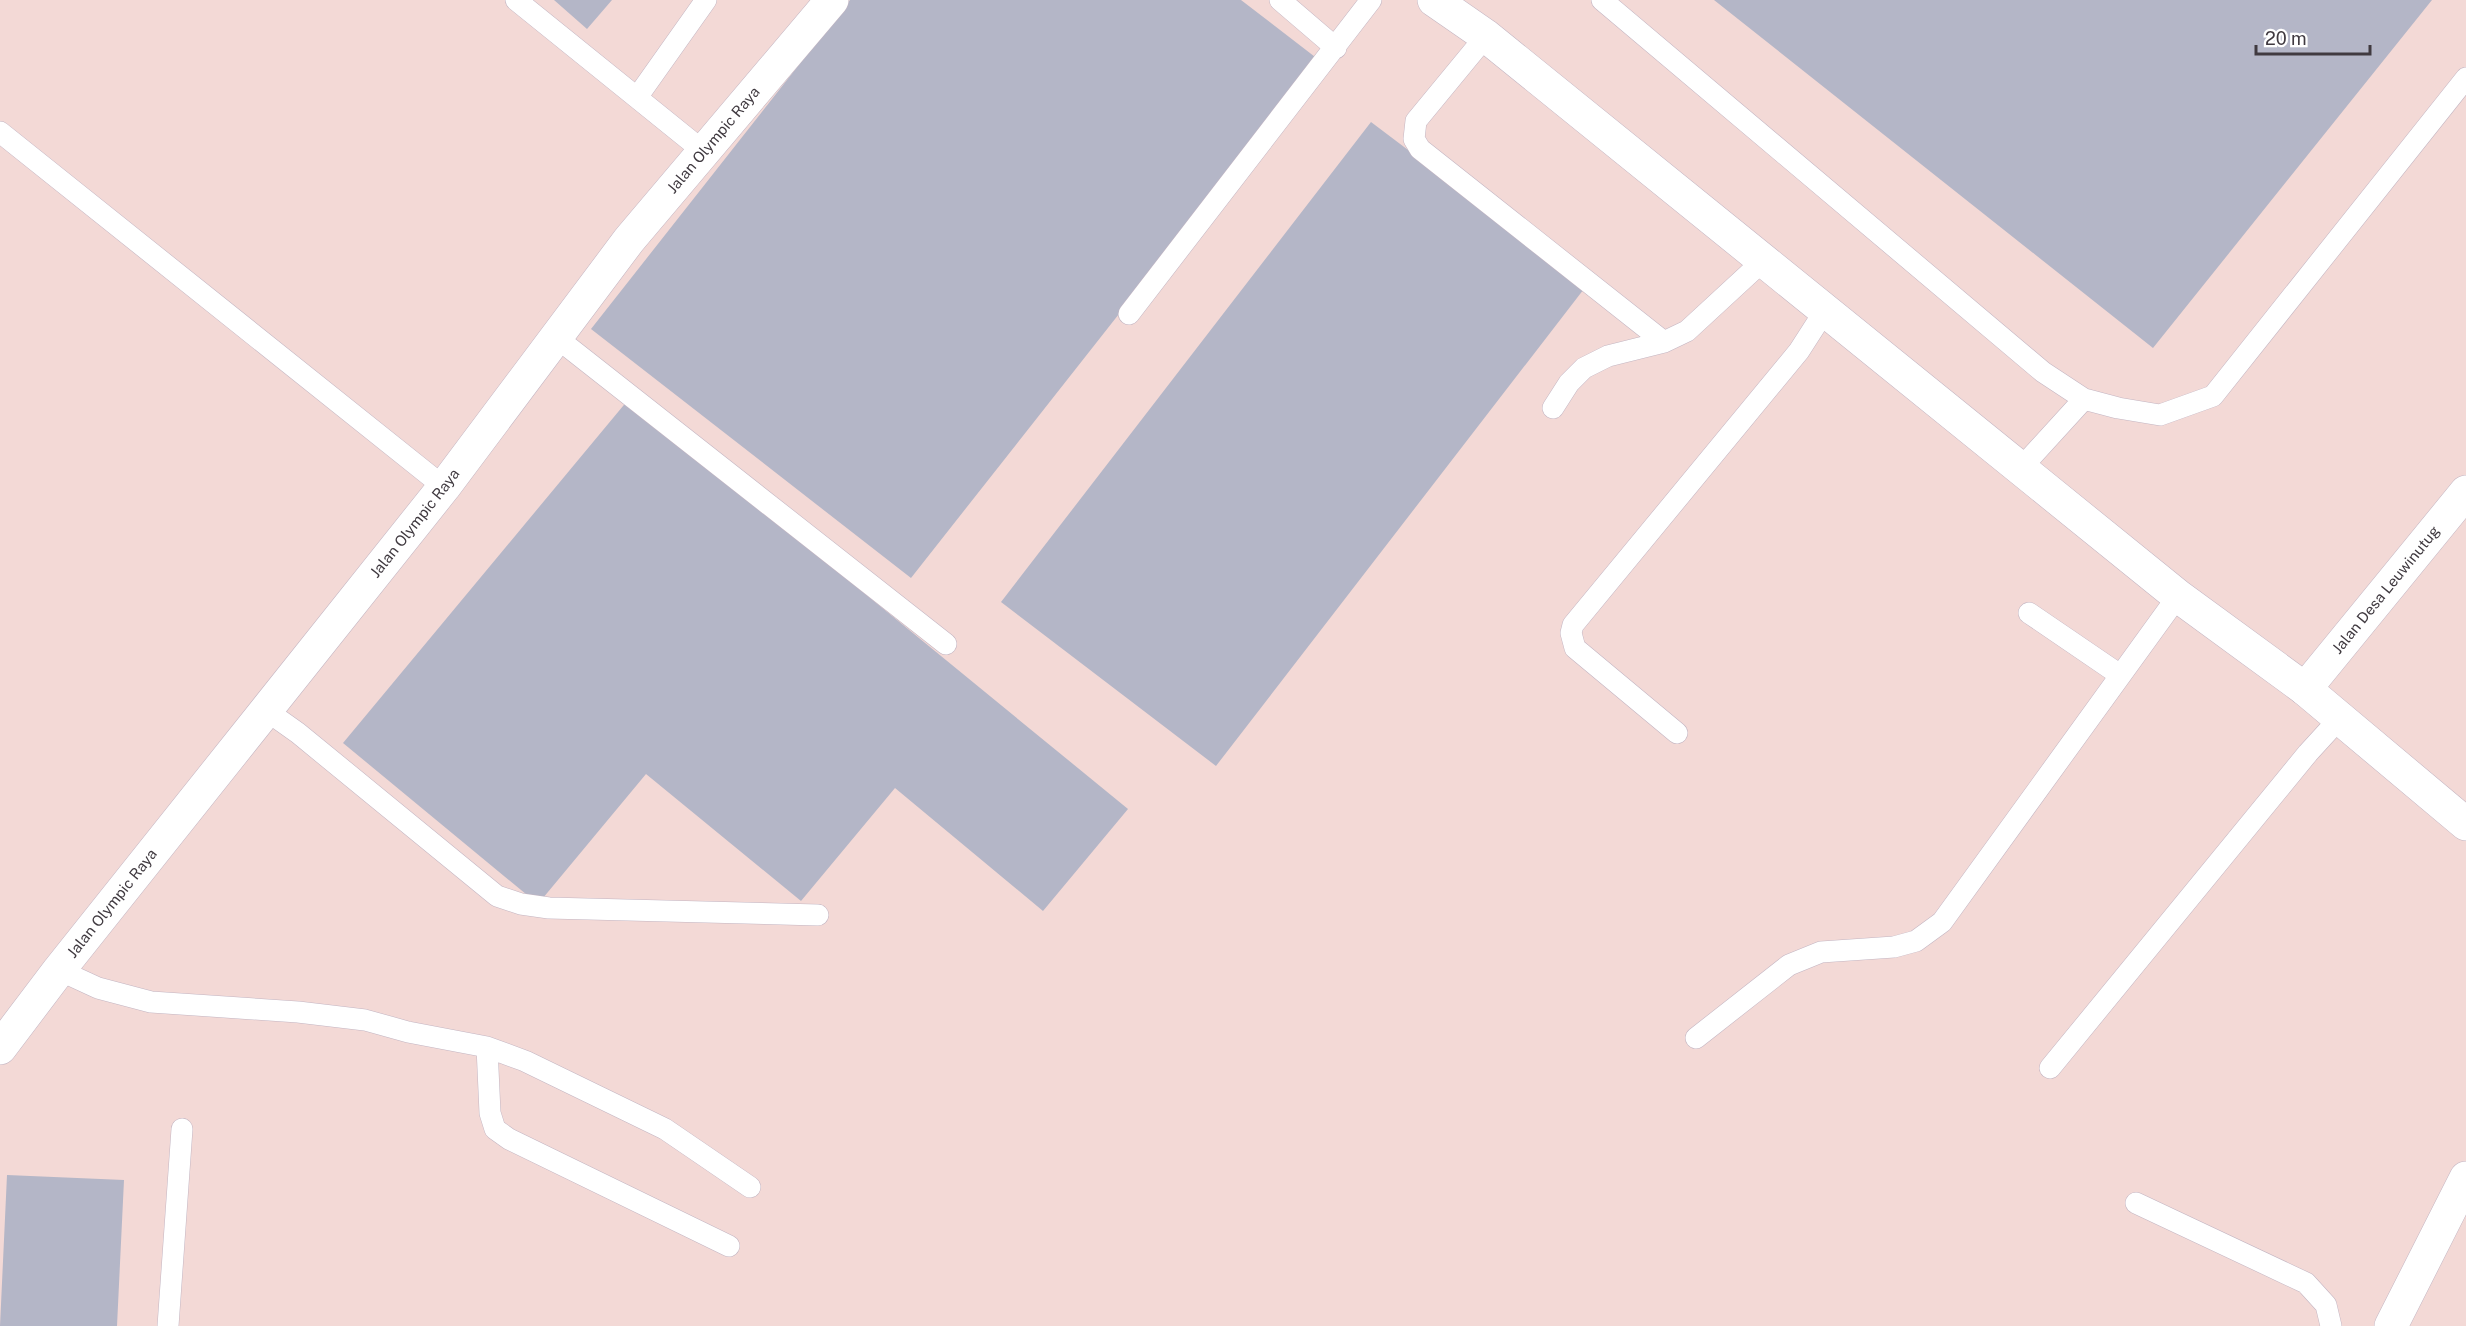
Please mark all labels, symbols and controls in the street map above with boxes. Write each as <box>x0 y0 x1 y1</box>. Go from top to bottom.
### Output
scale bar <box>2256 18 2370 56</box>
text: 20 m <box>2265 28 2307 49</box>
street label: Jalan Olympic Raya <box>663 83 763 196</box>
street label: Jalan Olympic Raya <box>366 465 463 581</box>
street label: Jalan Desa Leuwinutug <box>2328 522 2443 657</box>
street label: Jalan Olympic Raya <box>63 845 160 961</box>

